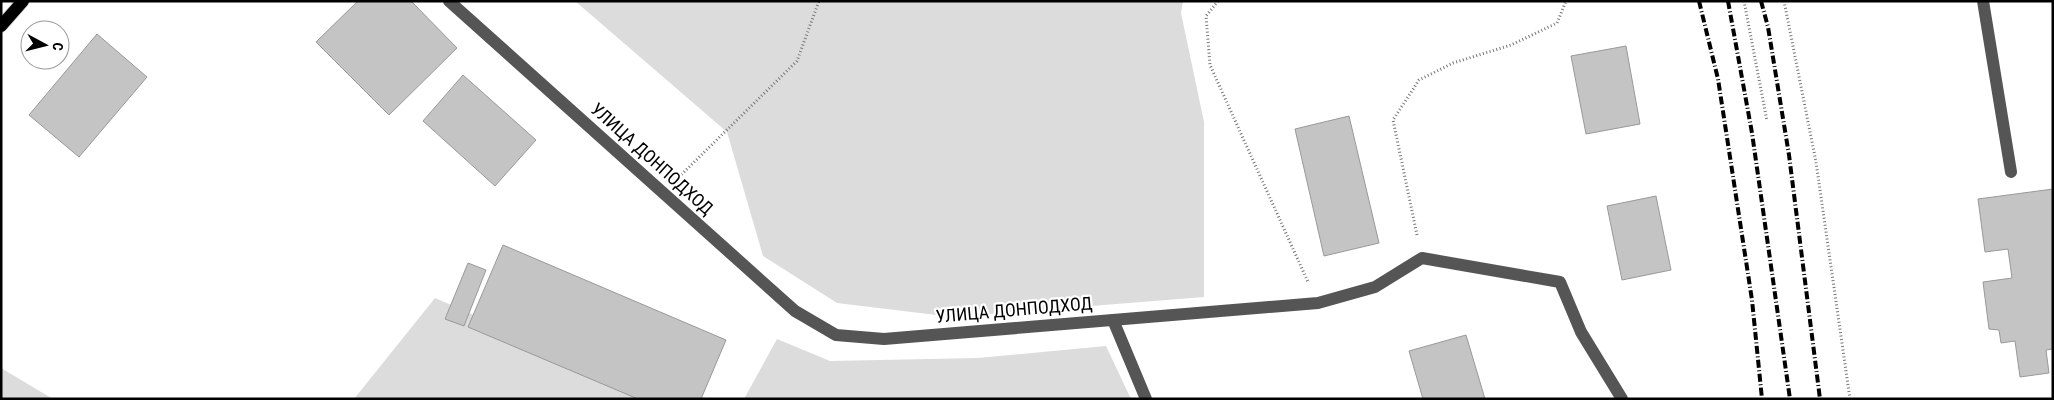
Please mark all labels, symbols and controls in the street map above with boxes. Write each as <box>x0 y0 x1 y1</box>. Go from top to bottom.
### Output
north arrow <box>20 20 70 70</box>
text: С <box>49 42 66 52</box>
street label: УЛИЦА ДОНПОДХОД <box>587 98 718 219</box>
street label: УЛИЦА ДОНПОДХОД <box>935 292 1093 327</box>

